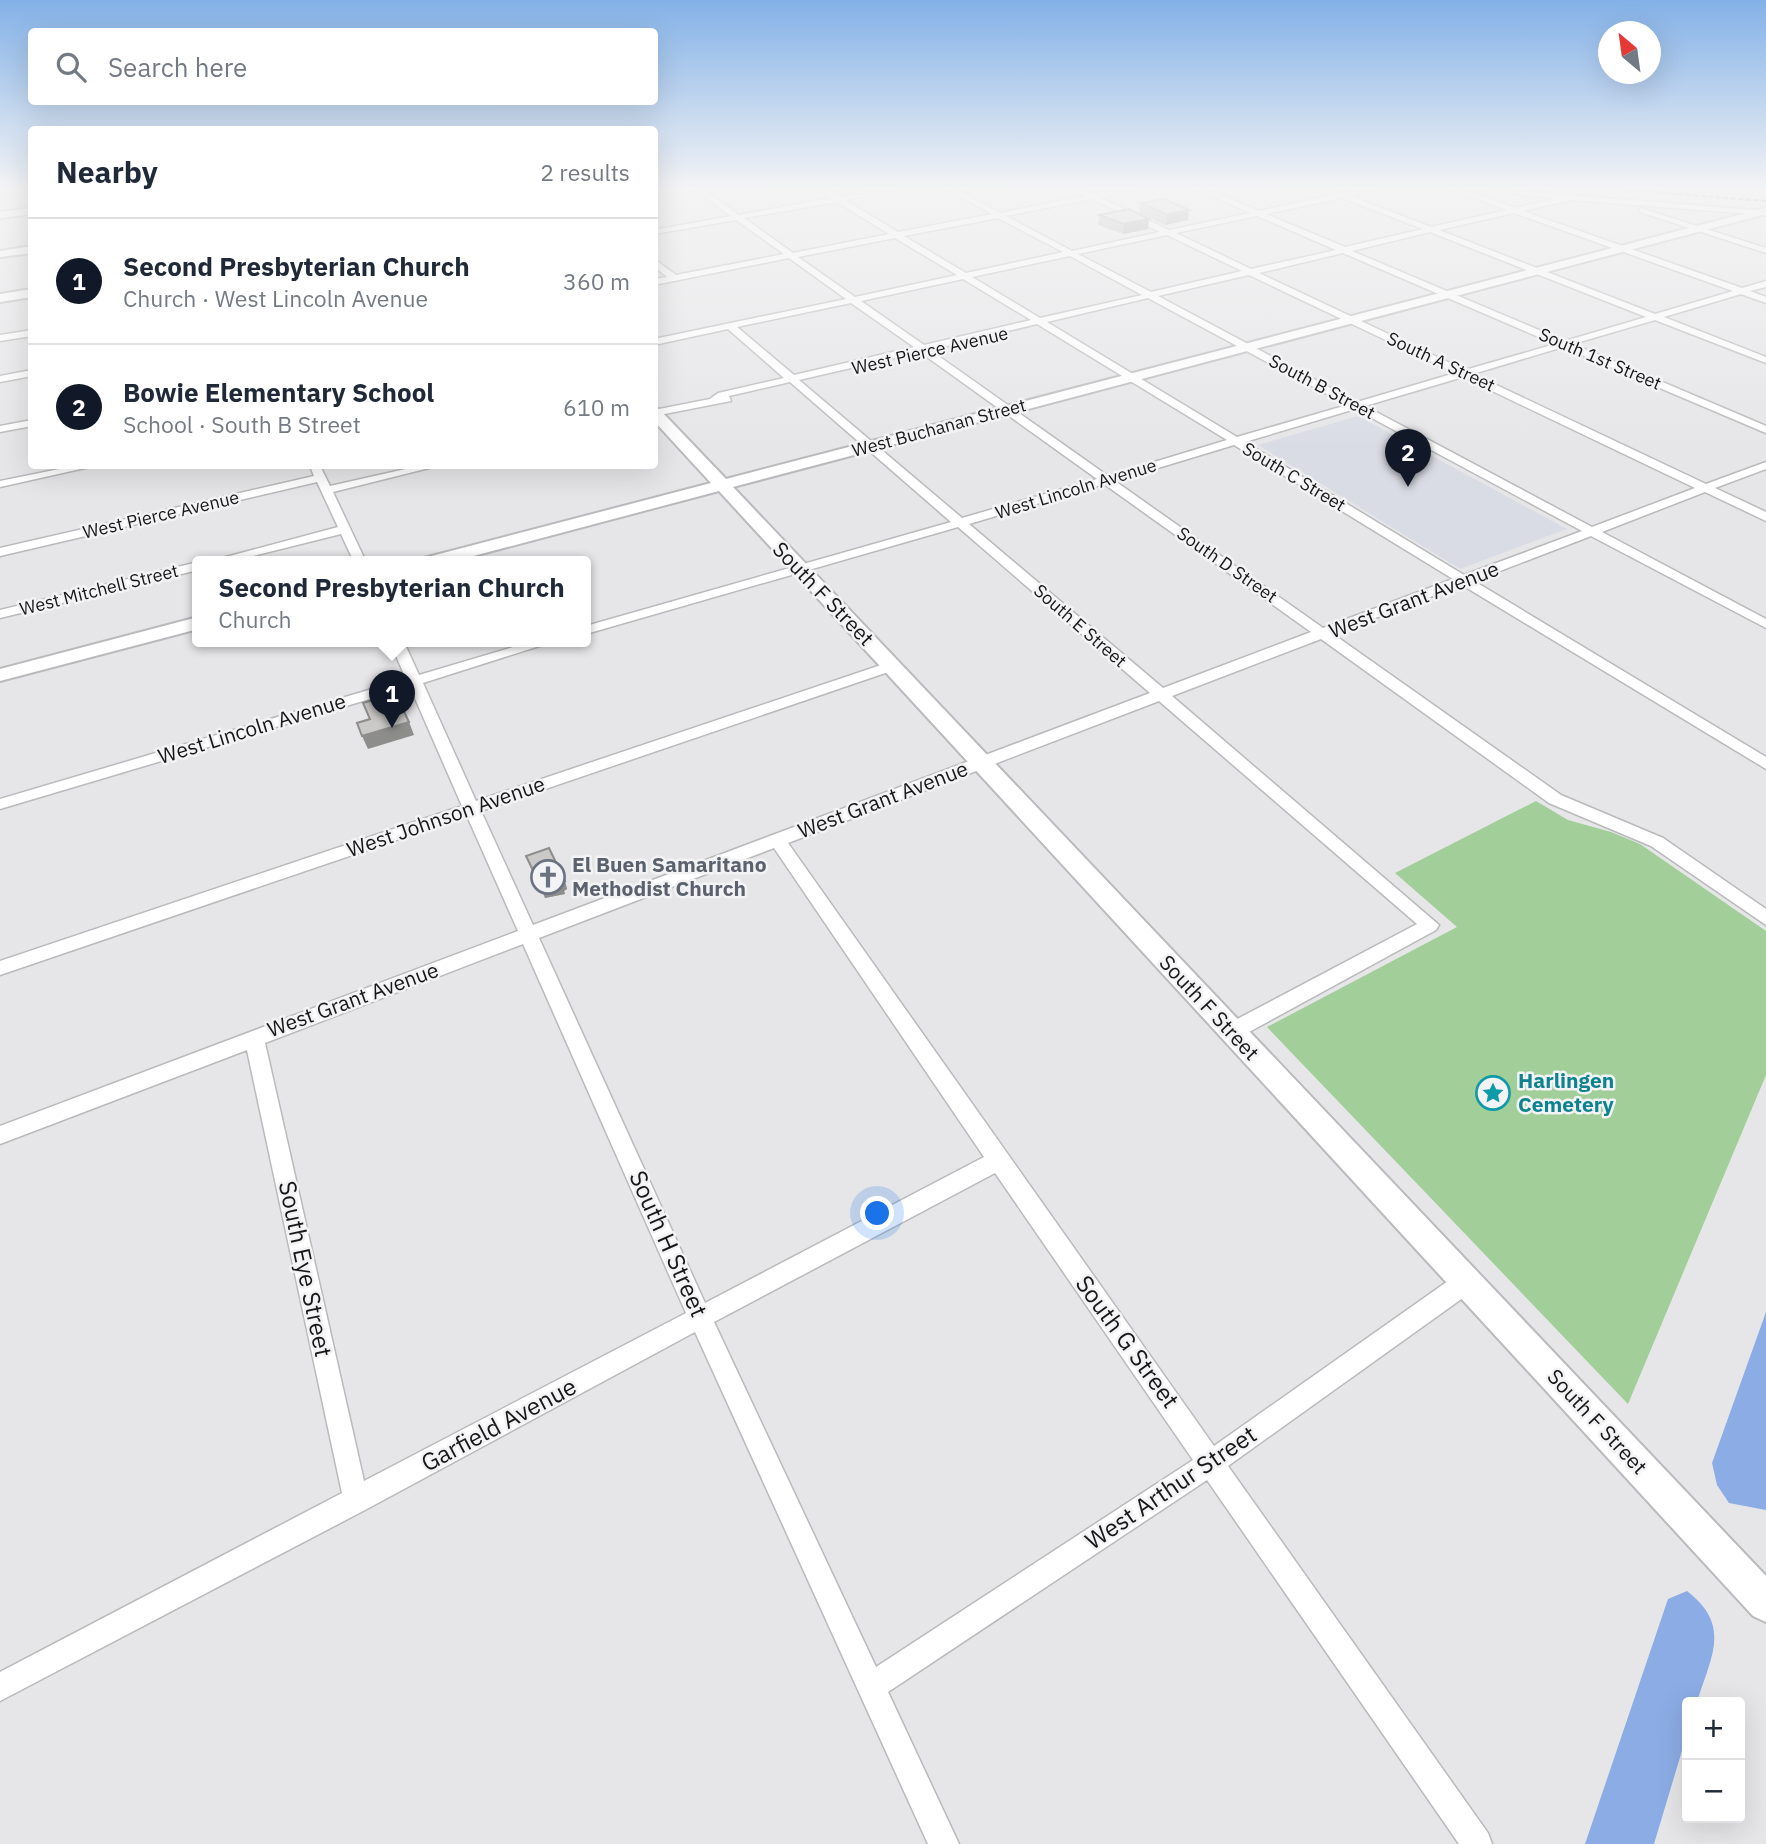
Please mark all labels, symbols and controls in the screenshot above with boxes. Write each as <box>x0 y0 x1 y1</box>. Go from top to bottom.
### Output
north arrow <box>1598 21 1661 84</box>
search box <box>28 28 658 105</box>
icon: search <box>52 48 90 86</box>
text: Search here <box>108 50 247 84</box>
text: Nearby <box>56 152 158 191</box>
text: 2 results <box>540 157 630 187</box>
text: Second Presbyterian Church <box>123 249 470 283</box>
text: 1 <box>72 266 86 296</box>
text: 360 m <box>563 266 630 296</box>
text: Church · West Lincoln Avenue <box>123 283 428 313</box>
street label: West Pierce Avenue <box>849 321 1010 380</box>
street label: South 1st Street <box>1535 322 1665 395</box>
street label: South A Street <box>1383 326 1499 397</box>
street label: South B Street <box>1265 349 1379 424</box>
text: Bowie Elementary School <box>123 375 434 409</box>
text: 2 <box>72 392 86 422</box>
text: 610 m <box>563 392 630 422</box>
street label: West Buchanan Street <box>849 393 1028 462</box>
text: School · South B Street <box>123 409 361 439</box>
pin: 2 <box>1385 429 1431 487</box>
street label: South C Street <box>1238 437 1350 516</box>
street label: West Lincoln Avenue <box>993 453 1159 524</box>
street label: West Pierce Avenue <box>80 485 241 544</box>
street label: South D Street <box>1173 522 1282 608</box>
street label: South F Street <box>767 535 880 651</box>
street label: West Grant Avenue <box>1325 554 1503 644</box>
popup <box>192 556 591 647</box>
street label: West Mitchell Street <box>17 559 181 620</box>
text: Second Presbyterian Church <box>218 570 565 604</box>
street label: South E Street <box>1029 579 1132 672</box>
text: Church <box>218 604 292 634</box>
pin: 1 <box>369 670 415 728</box>
street label: West Lincoln Avenue <box>154 686 349 770</box>
street label: West Grant Avenue <box>794 754 972 844</box>
street label: West Johnson Avenue <box>343 769 548 863</box>
place label: El Buen Samaritano Methodist Church <box>572 850 767 902</box>
church icon: El Buen Samaritano Methodist Church <box>529 858 567 896</box>
street label: South F Street <box>1154 949 1266 1066</box>
street label: West Grant Avenue <box>263 955 442 1043</box>
place label: Harlingen Cemetery <box>1518 1066 1614 1118</box>
place icon: Harlingen Cemetery <box>1474 1074 1512 1112</box>
street label: South H Street <box>622 1165 716 1322</box>
street label: South Eye Street <box>272 1178 340 1360</box>
your location <box>860 1196 894 1230</box>
street label: South G Street <box>1069 1269 1187 1414</box>
street label: South F Street <box>1542 1363 1654 1480</box>
street label: Garfield Avenue <box>415 1370 582 1478</box>
street label: West Arthur Street <box>1079 1418 1262 1556</box>
map controls <box>1682 1697 1745 1823</box>
button: + <box>1682 1697 1745 1760</box>
button: − <box>1682 1760 1745 1823</box>

